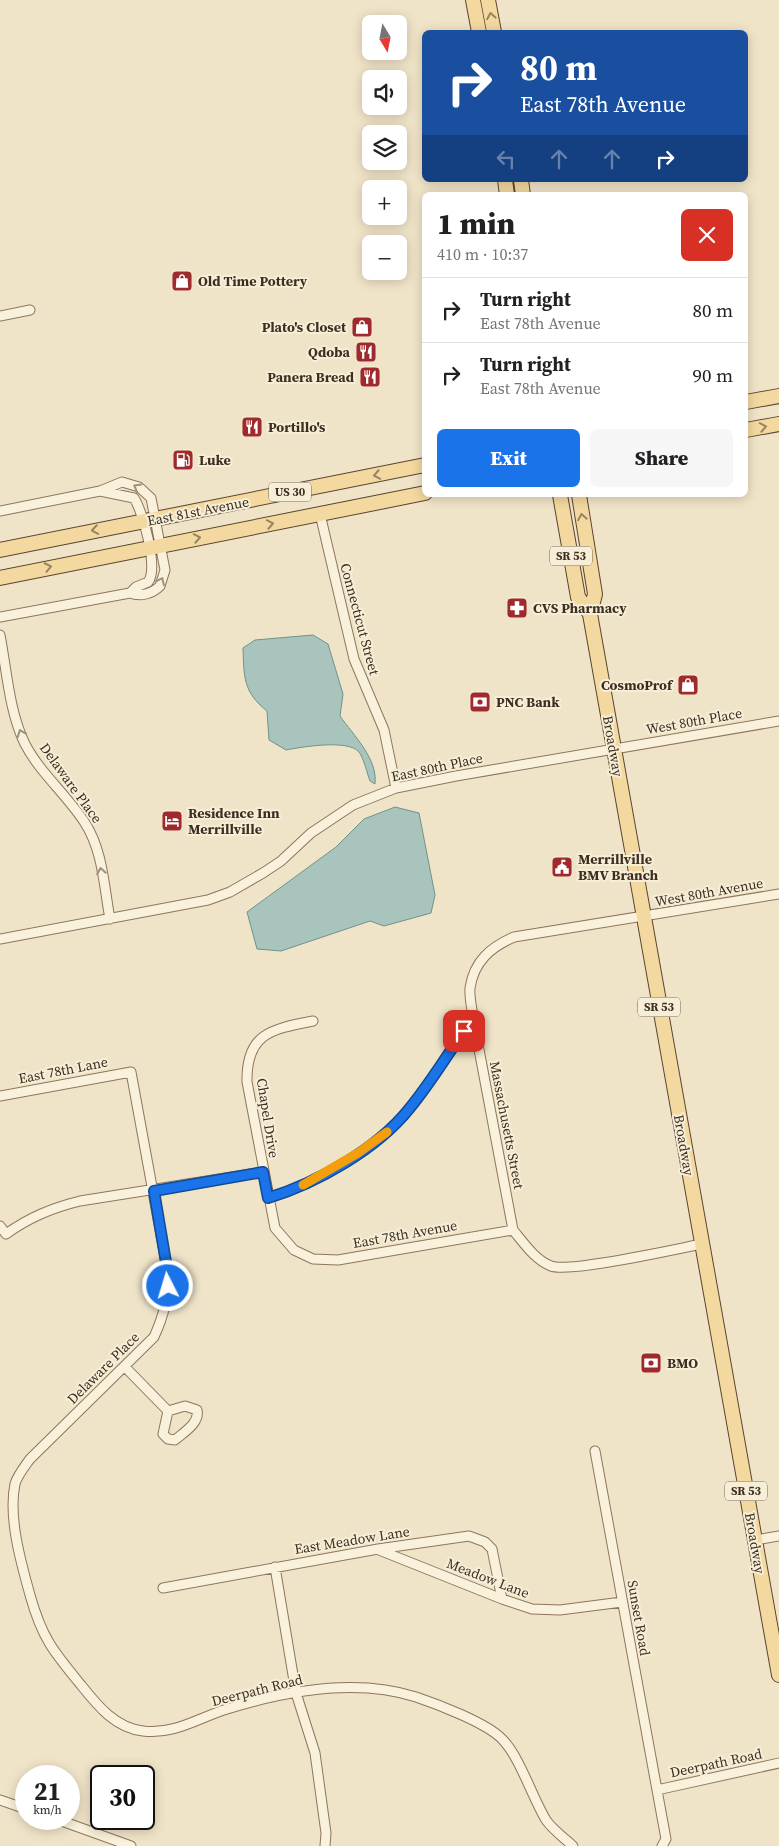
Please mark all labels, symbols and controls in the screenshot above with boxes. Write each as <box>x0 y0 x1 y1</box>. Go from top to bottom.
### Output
one-way arrow <box>486 12 496 21</box>
north arrow <box>362 15 408 60</box>
map controls <box>362 15 407 280</box>
text: 80 m <box>520 44 597 92</box>
icon: right <box>437 50 502 115</box>
button: sound <box>362 70 407 115</box>
text: East 78th Avenue <box>520 89 686 119</box>
button: layers <box>362 125 407 170</box>
icon: left <box>492 145 520 173</box>
icon: ahead <box>545 145 573 173</box>
icon: ahead <box>598 145 626 173</box>
icon: right <box>651 145 679 173</box>
button: + <box>362 180 407 225</box>
text: 1 min <box>437 203 515 244</box>
button: close <box>681 209 733 261</box>
button: − <box>362 235 407 280</box>
text: 410 m · 10:37 <box>437 243 528 265</box>
shop icon: Old Time Pottery <box>170 269 194 293</box>
place label: Old Time Pottery <box>198 271 308 291</box>
text: Turn right <box>480 286 571 312</box>
icon: right <box>437 296 465 324</box>
text: 80 m <box>692 297 733 323</box>
text: East 78th Avenue <box>480 312 601 334</box>
shop icon: Plato's Closet <box>350 315 374 339</box>
place label: Plato's Closet <box>262 317 347 337</box>
restaurant icon: Qdoba <box>354 340 378 364</box>
place label: Qdoba <box>308 342 351 362</box>
text: Turn right <box>480 351 571 377</box>
icon: right <box>437 361 465 389</box>
text: 90 m <box>692 362 733 388</box>
restaurant icon: Panera Bread <box>358 365 382 389</box>
place label: Panera Bread <box>267 367 355 387</box>
text: East 78th Avenue <box>480 377 601 399</box>
restaurant icon: Portillo's <box>240 415 264 439</box>
place label: Portillo's <box>268 417 326 437</box>
one-way arrow <box>758 423 767 433</box>
button: Exit <box>437 429 580 487</box>
button: Share <box>590 429 733 487</box>
fuel station icon: Luke <box>171 448 195 472</box>
place label: Luke <box>199 450 231 470</box>
one-way arrow <box>373 469 382 480</box>
road number: US 30 <box>269 482 311 502</box>
one-way arrow <box>133 483 142 493</box>
street label: East 81st Avenue <box>145 491 251 531</box>
one-way arrow <box>578 513 588 521</box>
one-way arrow <box>265 519 274 529</box>
one-way arrow <box>91 525 100 535</box>
one-way arrow <box>193 533 202 543</box>
road number: SR 53 <box>550 546 592 566</box>
street label: Connecticut Street <box>335 561 385 678</box>
one-way arrow <box>43 562 52 573</box>
one-way arrow <box>155 578 165 587</box>
pharmacy icon: CVS Pharmacy <box>505 596 529 620</box>
place label: CVS Pharmacy <box>533 598 627 618</box>
shop icon: CosmoProf <box>676 673 700 697</box>
place label: CosmoProf <box>601 675 674 695</box>
bank icon: PNC Bank <box>468 690 492 714</box>
place label: PNC Bank <box>496 692 560 712</box>
street label: West 80th Place <box>644 703 744 739</box>
street label: Broadway <box>598 714 628 779</box>
one-way arrow <box>17 729 27 737</box>
street label: Delaware Place <box>35 739 107 827</box>
street label: East 80th Place <box>389 748 485 786</box>
place label: Residence Inn Merrillville <box>188 803 280 839</box>
hotel icon: Residence Inn Merrillville <box>160 809 184 833</box>
place label: Merrillville BMV Branch <box>578 849 659 885</box>
public building icon: Merrillville BMV Branch <box>550 855 574 879</box>
one-way arrow <box>97 867 107 875</box>
street label: West 80th Avenue <box>653 873 765 911</box>
road number: SR 53 <box>638 998 680 1016</box>
pin <box>443 1010 485 1052</box>
icon: arrive <box>450 1017 478 1045</box>
street label: East 78th Lane <box>17 1052 109 1088</box>
street label: Massachusetts Street <box>485 1059 529 1191</box>
street label: Chapel Drive <box>252 1077 284 1159</box>
street label: Broadway <box>669 1113 699 1178</box>
street label: East 78th Avenue <box>351 1215 459 1253</box>
position arrow <box>141 1259 193 1311</box>
street label: Delaware Place <box>62 1327 144 1409</box>
bank icon: BMO <box>639 1351 663 1375</box>
place label: BMO <box>667 1353 698 1373</box>
road number: SR 53 <box>725 1482 767 1500</box>
street label: Broadway <box>740 1511 770 1576</box>
street label: East Meadow Lane <box>293 1521 411 1559</box>
street label: Meadow Lane <box>444 1553 532 1603</box>
street label: Sunset Road <box>623 1579 655 1657</box>
street label: Deerpath Road <box>209 1669 305 1711</box>
street label: Deerpath Road <box>668 1743 764 1782</box>
speed limit sign: 30 <box>90 1765 155 1830</box>
text: 21 <box>34 1774 61 1808</box>
text: km/h <box>33 1802 62 1818</box>

